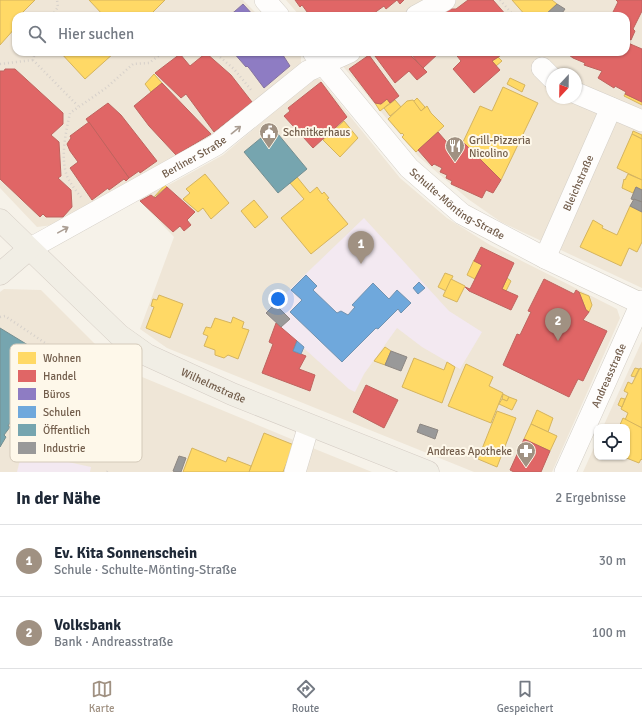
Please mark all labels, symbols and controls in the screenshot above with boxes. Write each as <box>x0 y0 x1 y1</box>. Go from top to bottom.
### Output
search box <box>12 12 630 56</box>
icon: search <box>26 23 48 45</box>
text: Hier suchen <box>58 25 134 43</box>
north arrow <box>546 68 582 104</box>
public building icon: Schnitkerhaus <box>258 121 280 149</box>
one-way arrow <box>230 125 241 134</box>
place label: Schnitkerhaus <box>283 126 351 139</box>
street label: Berliner Straße <box>160 133 229 181</box>
place label: Grill-Pizzeria Nicolino <box>469 134 531 160</box>
restaurant icon: Grill-Pizzeria Nicolino <box>444 135 466 163</box>
street label: Bleichstraße <box>560 153 597 213</box>
street label: Schulte-Mönting-Straße <box>407 165 507 242</box>
one-way arrow <box>57 226 69 234</box>
pin: 1 <box>348 231 374 264</box>
your location <box>268 289 288 309</box>
pin: 2 <box>545 308 571 341</box>
street label: Andreasstraße <box>589 341 629 410</box>
legend <box>10 344 142 462</box>
text: Wohnen <box>43 352 81 365</box>
street label: Wilhelmstraße <box>179 365 248 406</box>
text: Handel <box>43 370 77 383</box>
text: Büros <box>43 388 70 401</box>
text: Schulen <box>43 406 81 419</box>
text: Öffentlich <box>43 423 90 437</box>
map controls <box>594 424 630 460</box>
button: locate <box>594 424 630 460</box>
pharmacy icon: Andreas Apotheke <box>515 440 537 468</box>
text: Industrie <box>43 442 85 455</box>
place label: Andreas Apotheke <box>427 445 512 458</box>
text: In der Nähe <box>16 488 101 509</box>
text: 2 Ergebnisse <box>555 490 626 506</box>
text: Ev. Kita Sonnenschein <box>54 544 197 562</box>
text: 1 <box>25 553 33 569</box>
text: 30 m <box>599 553 626 569</box>
text: Schule · Schulte-Mönting-Straße <box>54 562 237 578</box>
text: Volksbank <box>54 616 121 634</box>
text: 2 <box>25 625 33 641</box>
text: 100 m <box>592 625 626 641</box>
text: Bank · Andreasstraße <box>54 634 173 650</box>
tab: Karte <box>89 678 114 715</box>
tab: Route <box>292 678 319 715</box>
tab: Gespeichert <box>497 678 553 715</box>

